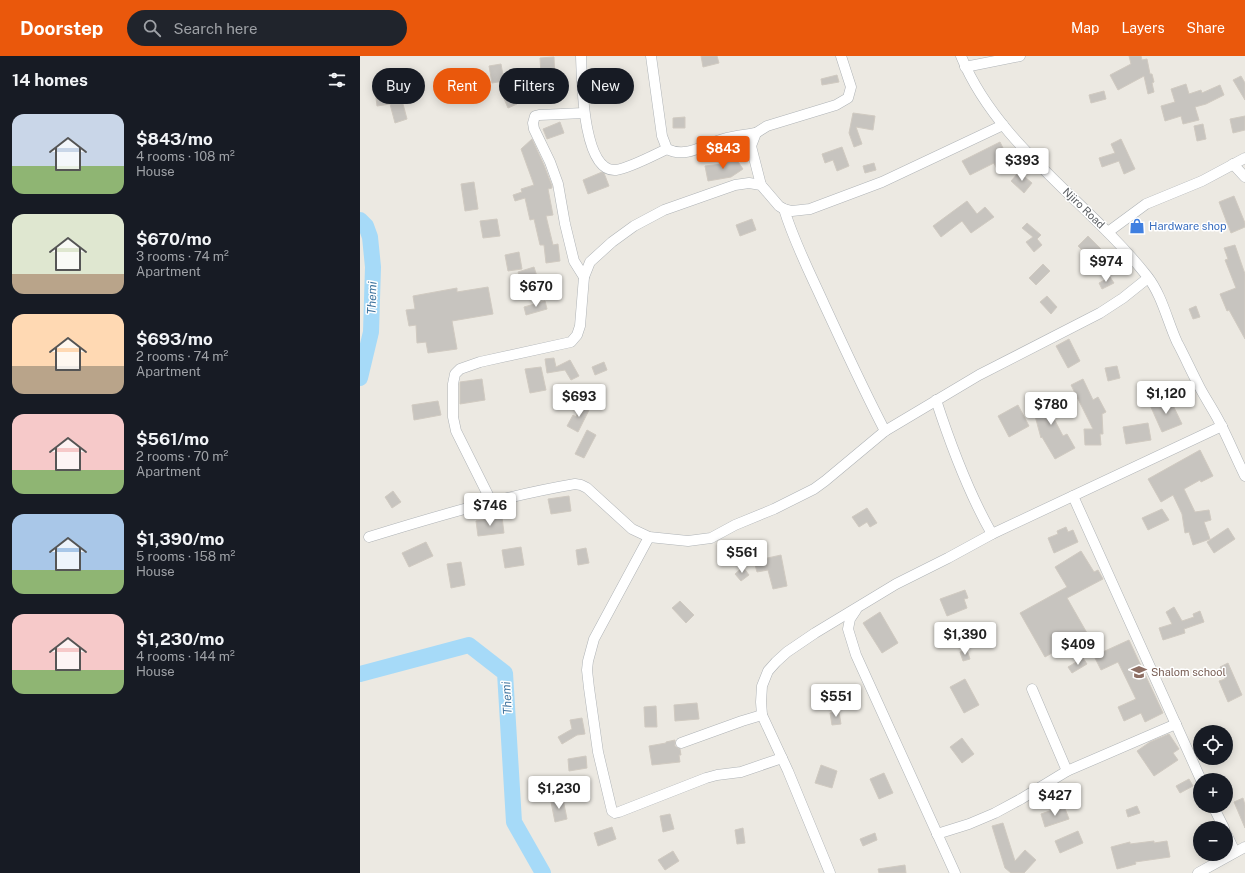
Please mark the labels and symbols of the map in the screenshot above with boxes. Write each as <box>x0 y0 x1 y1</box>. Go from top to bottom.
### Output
pin: $843 <box>699 136 747 170</box>
pin: $393 <box>998 148 1046 182</box>
street label: Njiro Road <box>1061 185 1107 231</box>
shop icon: Hardware shop <box>1128 217 1146 235</box>
place label: Hardware shop <box>1149 220 1227 232</box>
pin: $974 <box>1082 249 1130 283</box>
pin: $670 <box>512 274 560 308</box>
water label: Themi <box>364 281 380 315</box>
pin: $1,120 <box>1133 381 1199 415</box>
pin: $693 <box>555 384 603 418</box>
pin: $780 <box>1027 392 1075 426</box>
pin: $746 <box>466 493 514 527</box>
pin: $561 <box>718 540 766 574</box>
pin: $1,390 <box>932 622 998 656</box>
pin: $409 <box>1054 632 1102 666</box>
school or university icon: Shalom school <box>1130 663 1148 681</box>
place label: Shalom school <box>1151 666 1226 678</box>
water label: Themi <box>499 681 515 715</box>
pin: $551 <box>812 684 860 718</box>
pin: $1,230 <box>526 776 592 810</box>
pin: $427 <box>1031 783 1079 817</box>

